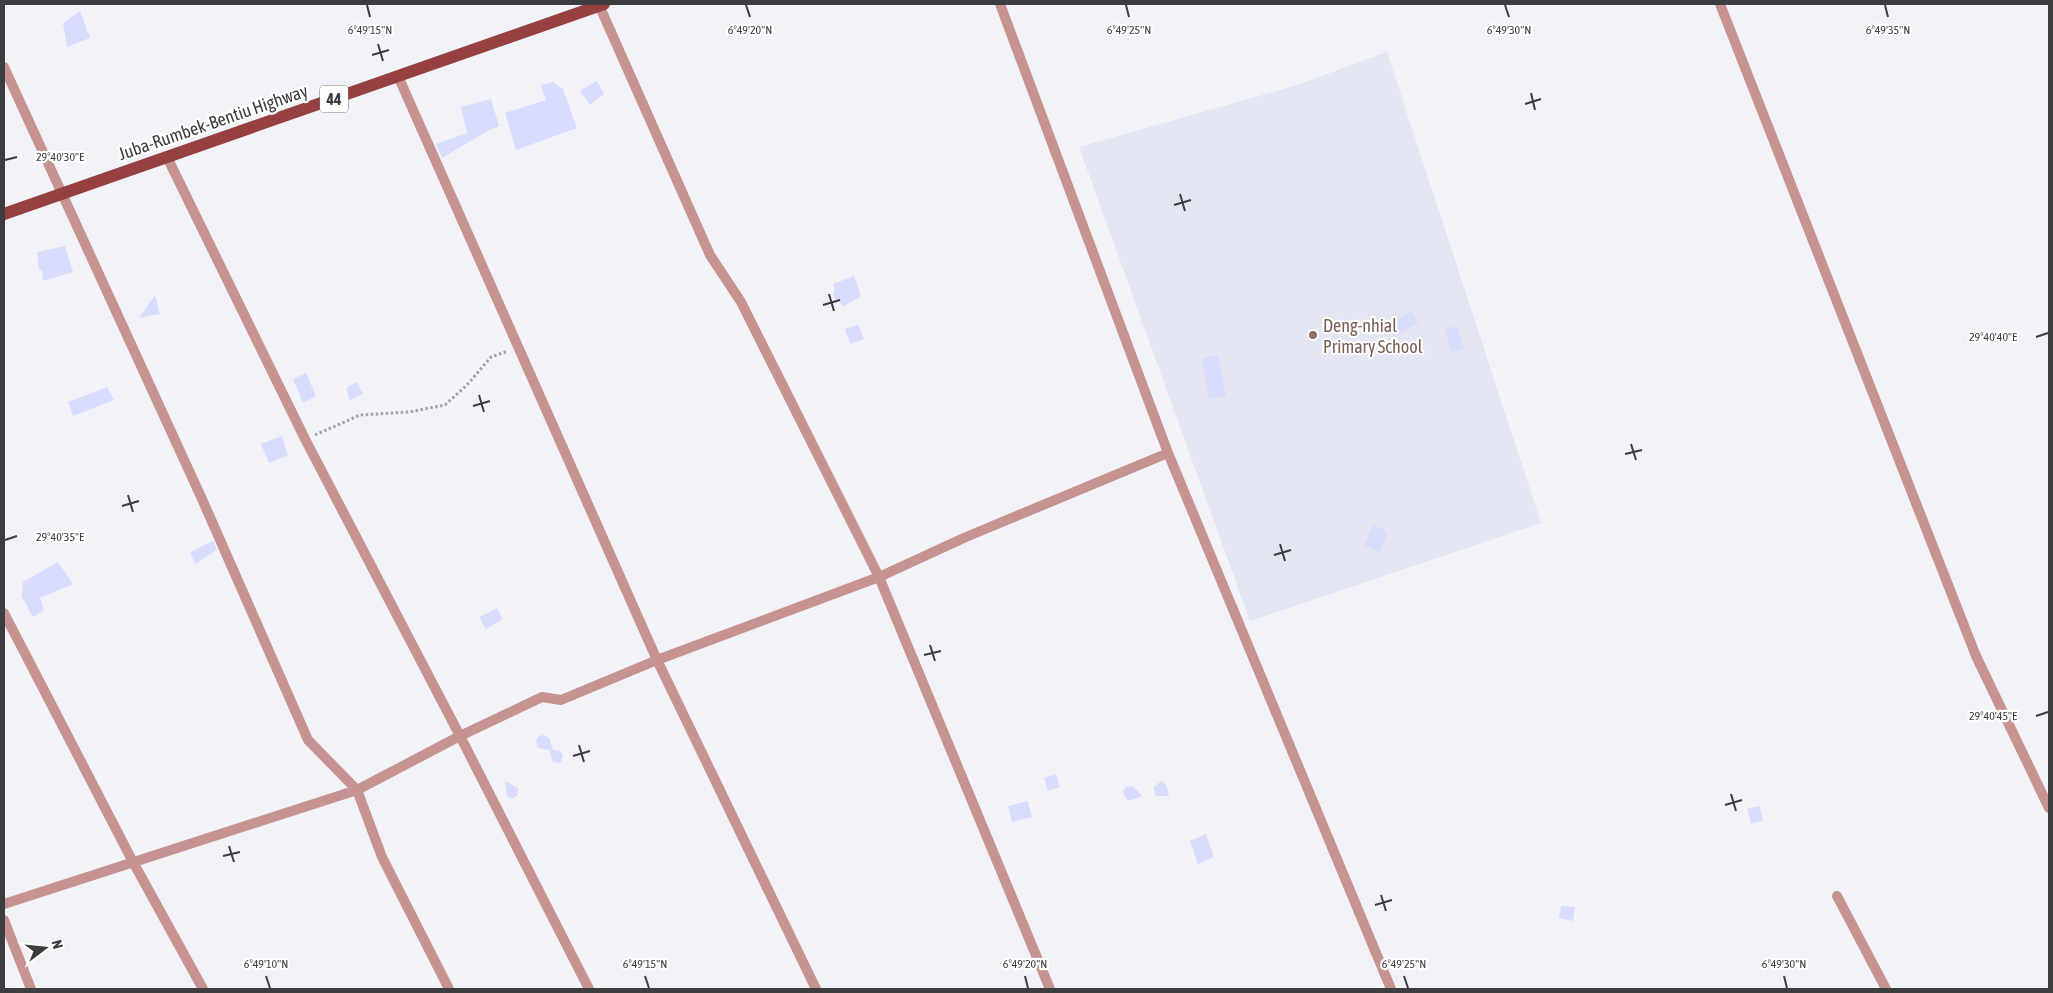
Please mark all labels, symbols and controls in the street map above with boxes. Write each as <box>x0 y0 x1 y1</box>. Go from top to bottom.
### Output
text: 6°49'15"N <box>348 23 392 37</box>
text: 6°49'20"N <box>728 23 772 37</box>
text: 6°49'25"N <box>1107 23 1151 37</box>
text: 6°49'30"N <box>1487 23 1531 37</box>
text: 6°49'35"N <box>1866 23 1910 37</box>
street label: Juba-Rumbek-Bentiu Highway <box>116 80 310 164</box>
road number: 44 <box>320 86 348 112</box>
text: 29°40'30"E <box>36 150 84 164</box>
place label: Deng-nhial Primary School <box>1323 315 1423 357</box>
marker: Deng-nhial Primary School <box>1307 329 1319 341</box>
text: 29°40'40"E <box>1969 330 2017 344</box>
text: 29°40'35"E <box>36 530 84 544</box>
text: 29°40'45"E <box>1969 709 2017 723</box>
north arrow <box>20 923 70 973</box>
text: N <box>49 938 66 951</box>
text: 6°49'10"N <box>244 957 288 971</box>
text: 6°49'15"N <box>623 957 667 971</box>
text: 6°49'20"N <box>1003 957 1047 971</box>
text: 6°49'25"N <box>1382 957 1426 971</box>
text: 6°49'30"N <box>1762 957 1806 971</box>

